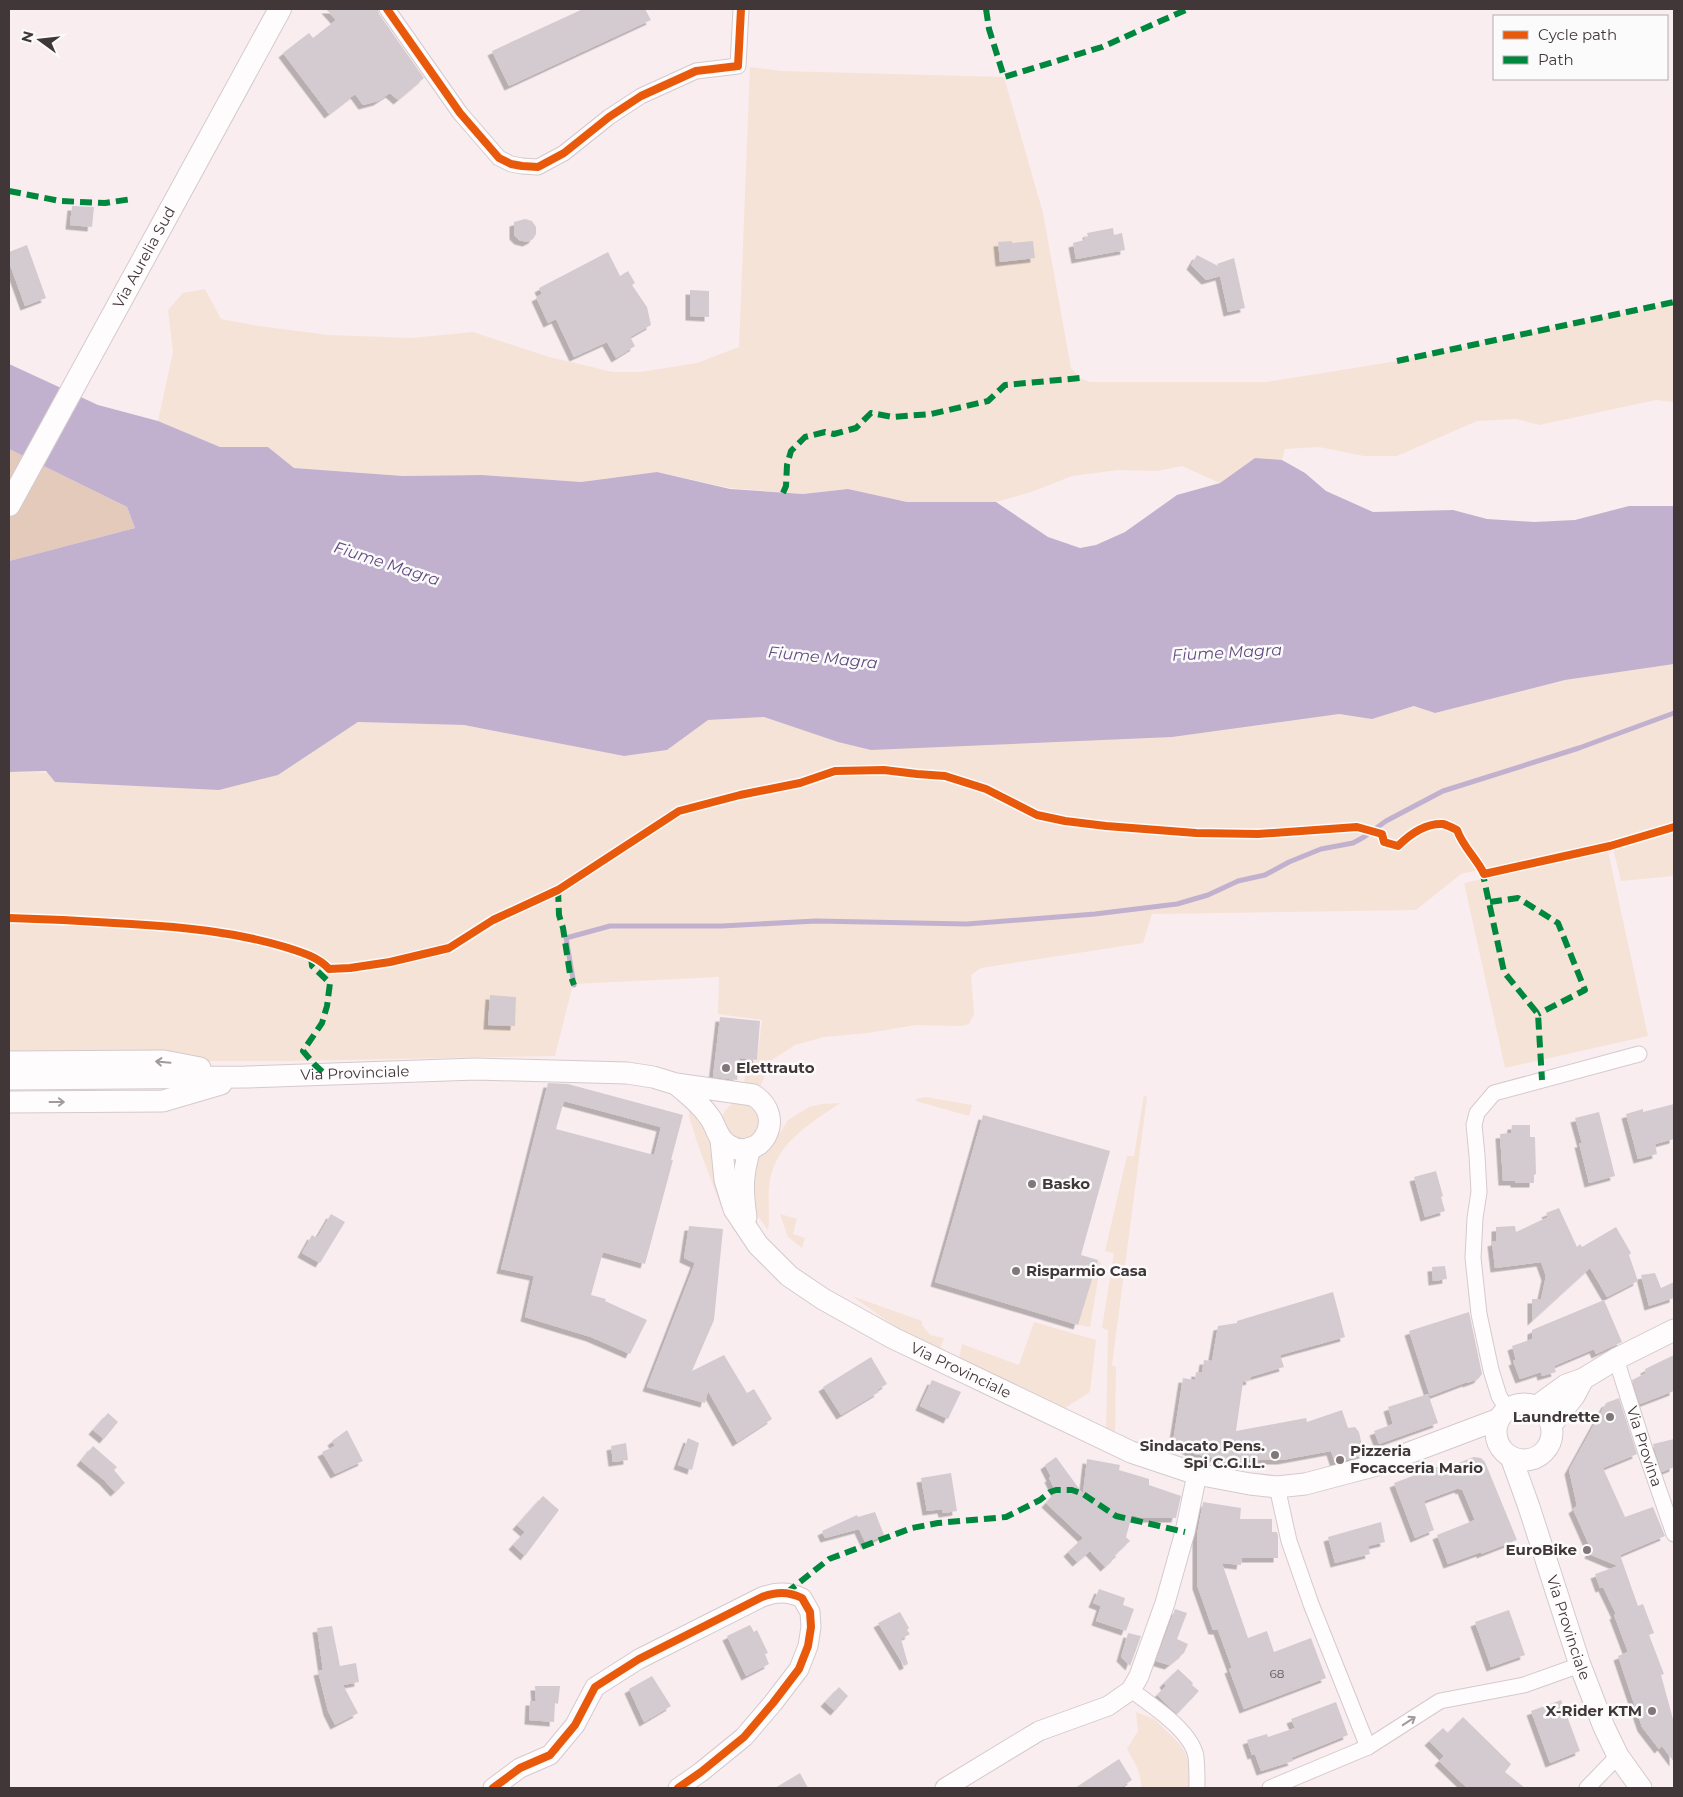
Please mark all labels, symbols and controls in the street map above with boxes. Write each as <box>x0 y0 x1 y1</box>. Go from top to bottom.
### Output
north arrow <box>15 15 65 65</box>
legend <box>1493 15 1668 80</box>
text: Cycle path <box>1538 25 1617 44</box>
text: N <box>17 29 38 44</box>
text: Path <box>1538 50 1574 69</box>
street label: Via Aurelia Sud <box>108 203 179 311</box>
water label: Fiume Magra <box>332 537 442 590</box>
water label: Fiume Magra <box>1172 640 1283 665</box>
water label: Fiume Magra <box>767 642 879 673</box>
one-way arrow <box>156 1057 172 1067</box>
place label: Elettrauto <box>736 1058 815 1077</box>
street label: Via Provinciale <box>300 1061 410 1084</box>
marker: Elettrauto <box>720 1062 732 1074</box>
one-way arrow <box>49 1097 65 1107</box>
place label: Basko <box>1042 1174 1090 1193</box>
marker: Basko <box>1026 1178 1038 1190</box>
place label: Risparmio Casa <box>1026 1261 1147 1280</box>
marker: Risparmio Casa <box>1010 1265 1022 1277</box>
street label: Via Provinciale <box>908 1338 1014 1402</box>
street label: Via Provina <box>1623 1404 1667 1489</box>
place label: Laundrette <box>1513 1407 1600 1426</box>
marker: Laundrette <box>1604 1411 1616 1423</box>
place label: Sindacato Pens. Spi C.G.I.L. <box>1140 1436 1265 1472</box>
place label: Pizzeria Focacceria Mario <box>1350 1441 1483 1477</box>
marker: Sindacato Pens. Spi C.G.I.L. <box>1269 1449 1281 1461</box>
marker: Pizzeria Focacceria Mario <box>1334 1454 1346 1466</box>
place label: EuroBike <box>1506 1540 1577 1559</box>
marker: EuroBike <box>1581 1544 1593 1556</box>
street label: Via Provinciale <box>1543 1573 1595 1683</box>
house number: 68 <box>1270 1666 1285 1681</box>
place label: X-Rider KTM <box>1545 1701 1642 1720</box>
marker: X-Rider KTM <box>1646 1705 1658 1717</box>
one-way arrow <box>1402 1715 1416 1725</box>

